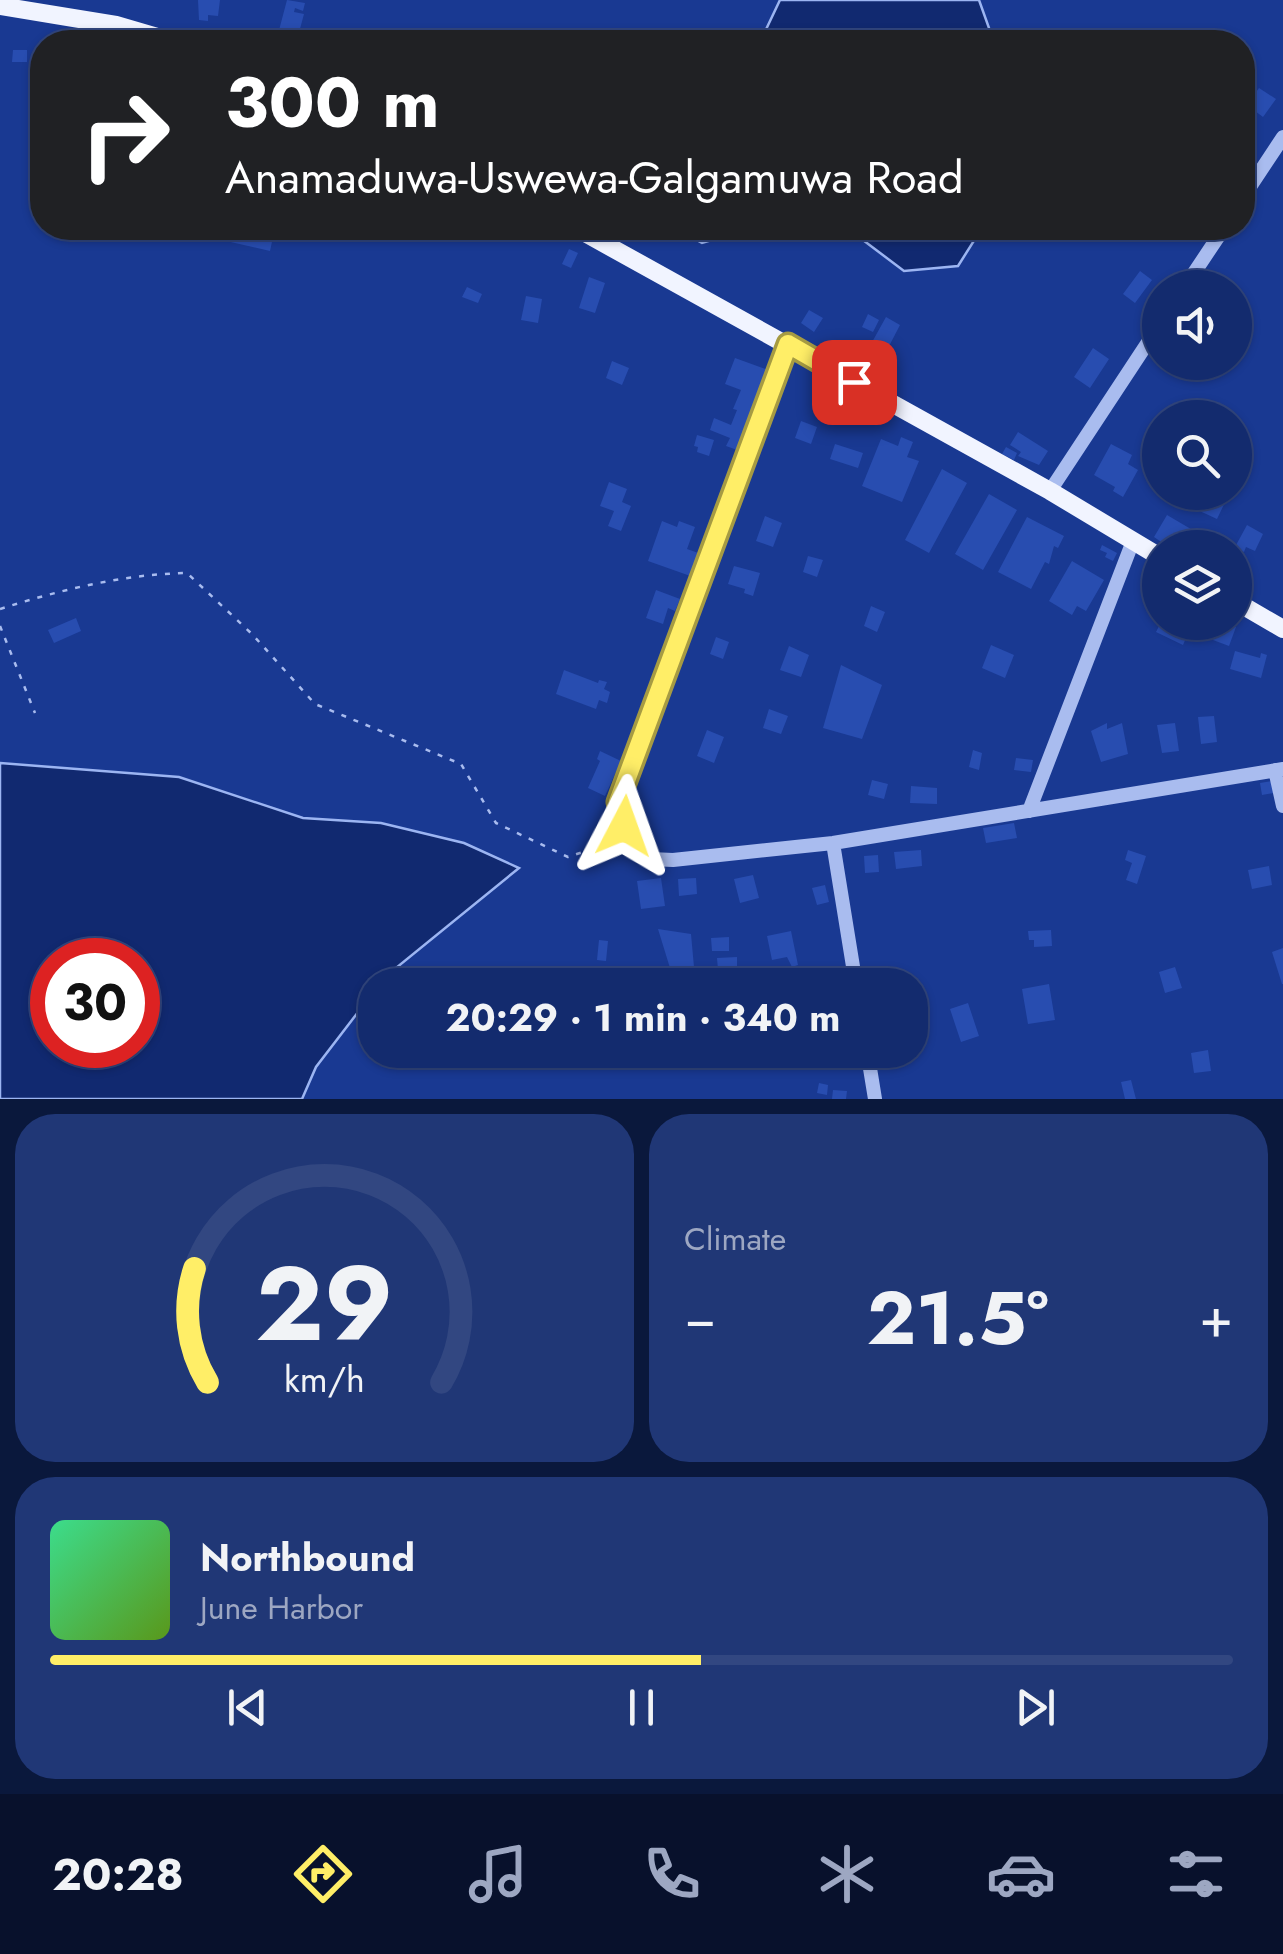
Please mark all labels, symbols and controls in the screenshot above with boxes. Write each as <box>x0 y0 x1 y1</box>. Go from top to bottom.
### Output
text: 300 m <box>225 52 440 153</box>
icon: right <box>60 70 190 200</box>
text: Anamaduwa-Uswewa-Galgamuwa Road <box>225 145 964 210</box>
map controls <box>1142 270 1252 640</box>
button: sound <box>1142 270 1252 380</box>
pin <box>812 340 897 425</box>
icon: arrive <box>827 355 882 410</box>
button: search <box>1142 400 1252 510</box>
button: layers <box>1142 530 1252 640</box>
position arrow <box>572 774 676 878</box>
speed limit sign: 30 <box>30 938 160 1068</box>
text: 20:29 · 1 min · 340 m <box>446 990 840 1045</box>
text: Climate <box>684 1216 786 1262</box>
text: 29 <box>256 1229 393 1379</box>
text: 21.5° <box>867 1264 1049 1372</box>
text: − <box>684 1278 716 1358</box>
text: + <box>1199 1278 1233 1358</box>
text: km/h <box>284 1354 365 1405</box>
text: Northbound <box>200 1530 415 1585</box>
text: June Harbor <box>200 1585 363 1631</box>
icon: previous <box>220 1680 275 1735</box>
icon: pause <box>614 1680 669 1735</box>
icon: next <box>1008 1680 1063 1735</box>
icon: directions <box>288 1839 358 1909</box>
icon: music <box>463 1839 533 1909</box>
icon: phone <box>637 1839 707 1909</box>
icon: climate <box>812 1839 882 1909</box>
icon: car <box>986 1839 1056 1909</box>
icon: filters <box>1161 1839 1231 1909</box>
text: 20:28 <box>52 1842 184 1907</box>

